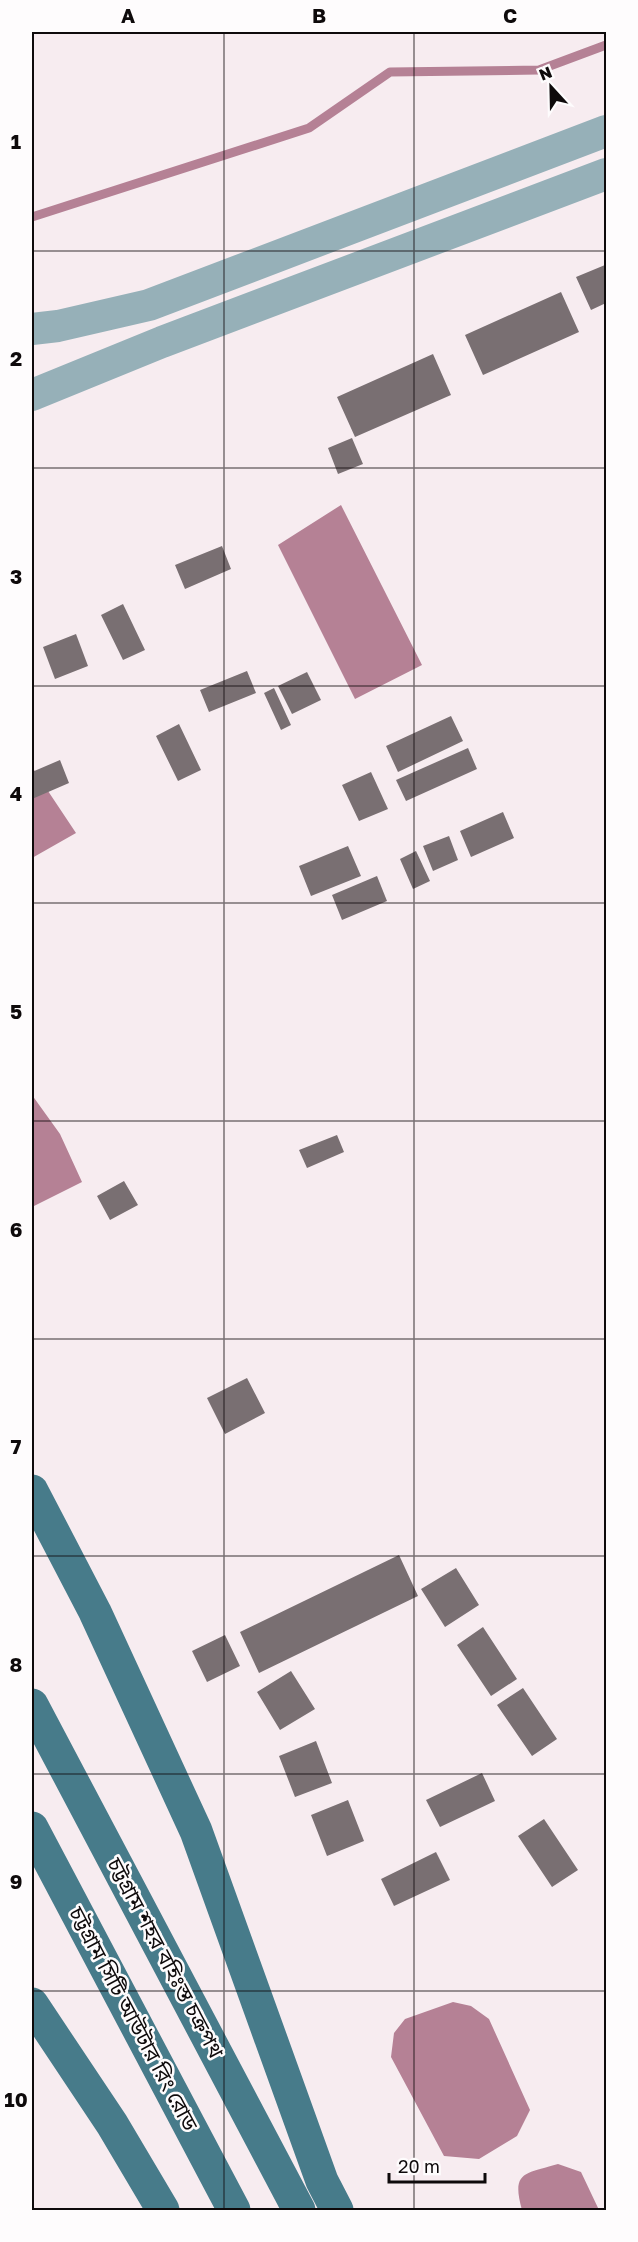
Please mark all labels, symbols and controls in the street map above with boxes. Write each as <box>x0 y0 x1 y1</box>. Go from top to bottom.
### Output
text: A <box>121 3 135 27</box>
text: B <box>312 3 326 27</box>
text: C <box>503 3 517 27</box>
north arrow <box>521 57 581 117</box>
text: N <box>536 62 555 85</box>
text: 1 <box>11 129 21 153</box>
text: 2 <box>10 346 22 370</box>
text: 3 <box>10 564 22 588</box>
text: 4 <box>10 781 22 805</box>
text: 5 <box>10 999 22 1023</box>
text: 6 <box>10 1217 22 1241</box>
text: 7 <box>11 1434 22 1458</box>
text: 8 <box>10 1652 22 1676</box>
street label: চট্টগ্রাম শহর বহিঃস্ত চক্রপথ <box>102 1852 230 2062</box>
text: 9 <box>10 1869 22 1893</box>
street label: চট্টগ্রাম সিটি আউটার রিং রোড <box>63 1901 204 2136</box>
text: 10 <box>4 2087 28 2111</box>
scale bar <box>389 2146 485 2184</box>
text: 20 m <box>398 2155 440 2177</box>

